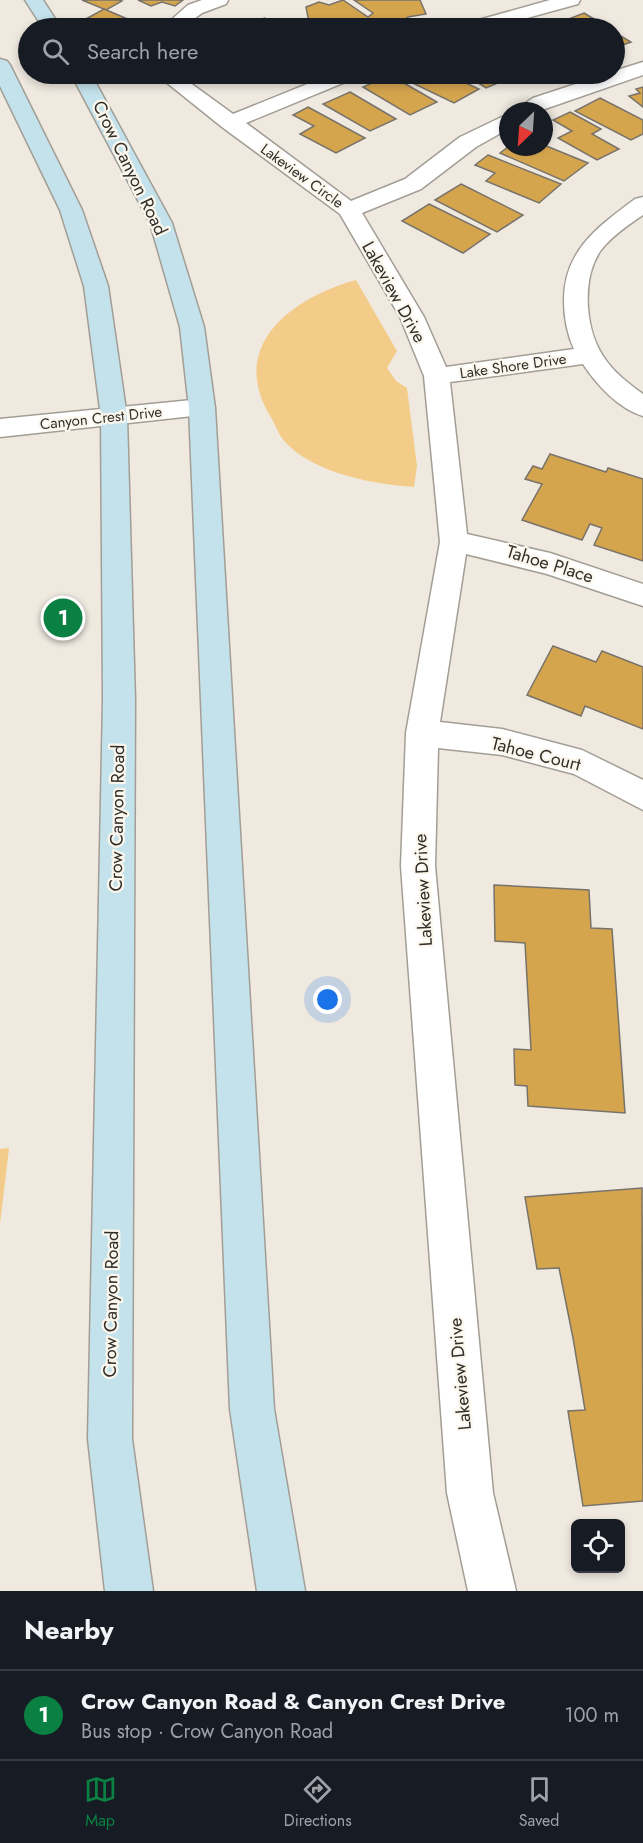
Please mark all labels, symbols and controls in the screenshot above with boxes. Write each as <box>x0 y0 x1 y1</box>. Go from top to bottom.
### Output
search box <box>18 18 625 84</box>
icon: search <box>39 35 72 68</box>
text: Search here <box>87 35 198 67</box>
street label: Crow Canyon Road <box>86 96 174 240</box>
north arrow <box>499 102 553 156</box>
street label: Lakeview Circle <box>256 138 348 214</box>
street label: Lakeview Drive <box>355 236 433 348</box>
street label: Lake Shore Drive <box>458 348 568 384</box>
street label: Canyon Crest Drive <box>39 401 163 435</box>
street label: Tahoe Place <box>503 538 597 590</box>
pin: 1 <box>44 596 82 640</box>
street label: Tahoe Court <box>489 730 584 778</box>
street label: Crow Canyon Road <box>103 744 131 892</box>
street label: Lakeview Drive <box>407 833 439 947</box>
your location <box>313 985 342 1014</box>
street label: Crow Canyon Road <box>97 1230 125 1378</box>
street label: Lakeview Drive <box>442 1317 478 1431</box>
map controls <box>571 1519 625 1573</box>
button: locate <box>571 1519 625 1573</box>
text: Nearby <box>24 1611 113 1649</box>
text: Crow Canyon Road & Canyon Crest Drive <box>81 1685 505 1717</box>
text: 1 <box>38 1701 49 1730</box>
text: 100 m <box>564 1701 619 1730</box>
text: Bus stop · Crow Canyon Road <box>81 1717 333 1746</box>
tab: Map <box>84 1773 117 1832</box>
tab: Directions <box>284 1773 352 1832</box>
tab: Saved <box>519 1773 559 1832</box>

